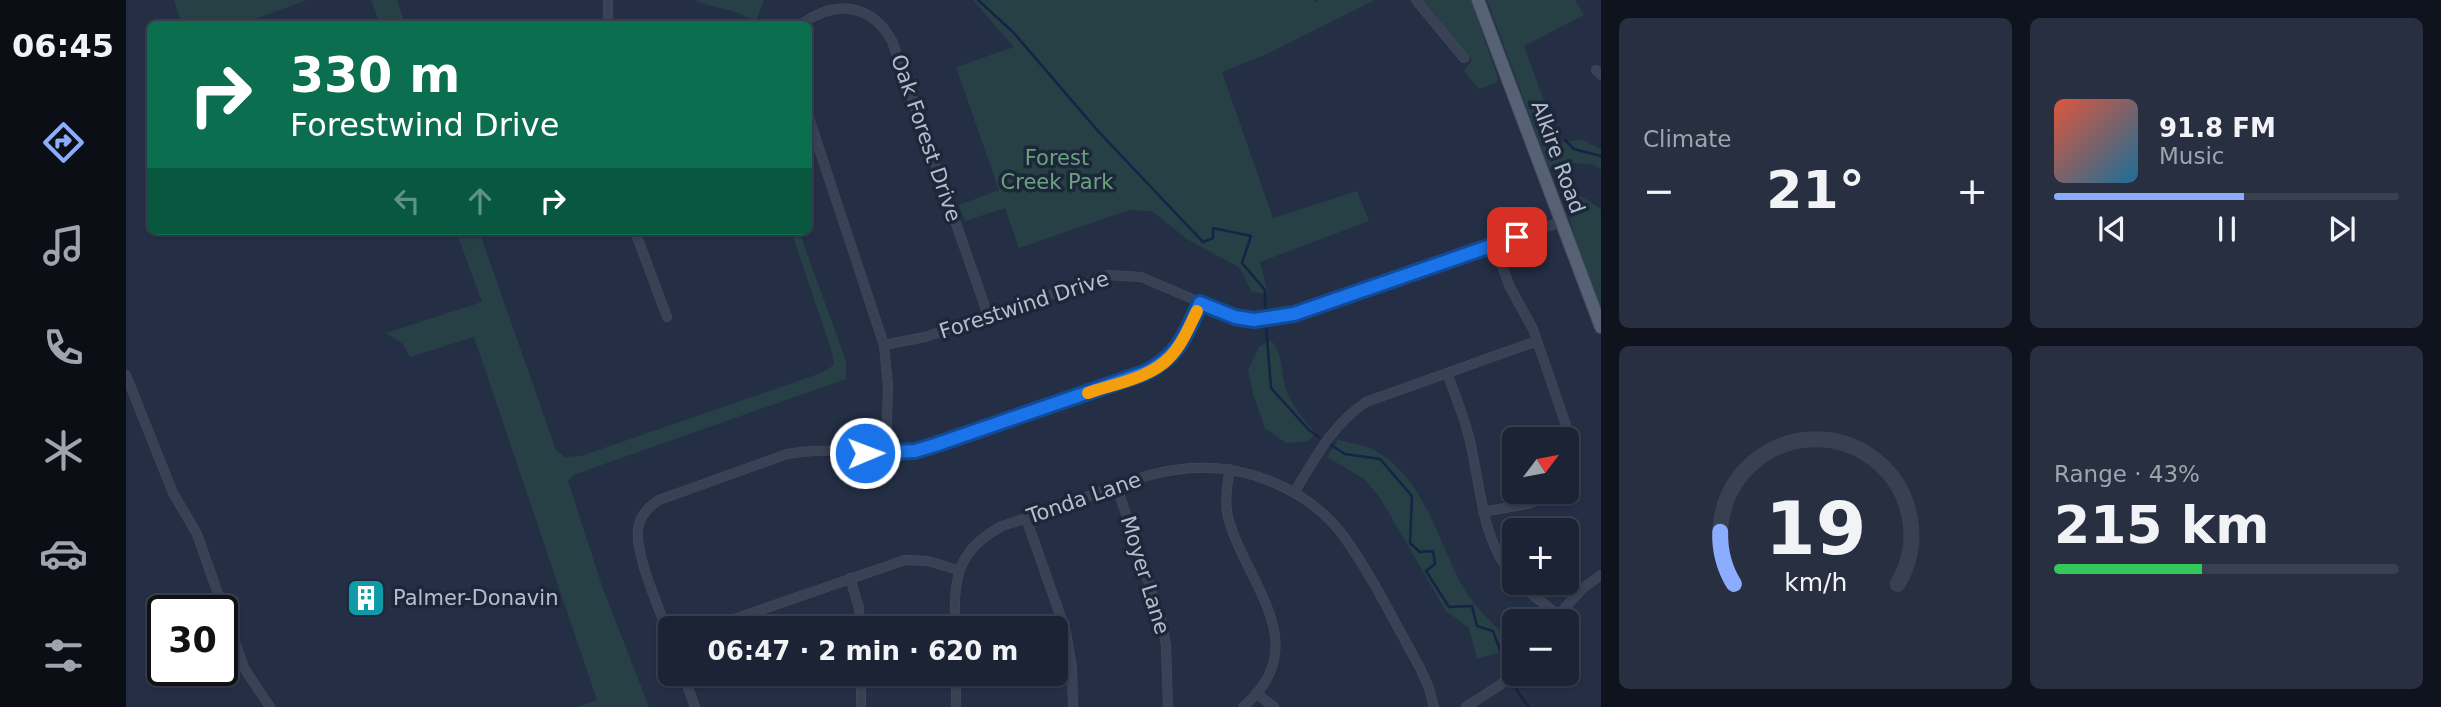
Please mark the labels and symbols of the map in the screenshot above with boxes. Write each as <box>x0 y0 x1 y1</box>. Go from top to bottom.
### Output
street label: Oak Forest Drive <box>886 51 966 225</box>
street label: Alkire Road <box>1526 97 1590 217</box>
park label: Forest Creek Park <box>1001 146 1114 194</box>
pin <box>1487 207 1547 267</box>
street label: Forestwind Drive <box>936 266 1112 344</box>
position arrow <box>828 416 902 490</box>
north arrow <box>1502 427 1578 504</box>
street label: Tonda Lane <box>1023 467 1144 529</box>
street label: Moyer Lane <box>1116 513 1174 637</box>
building icon: Palmer-Donavin <box>345 577 387 619</box>
place label: Palmer-Donavin <box>393 586 558 610</box>
speed limit sign: 30 <box>147 595 238 686</box>

